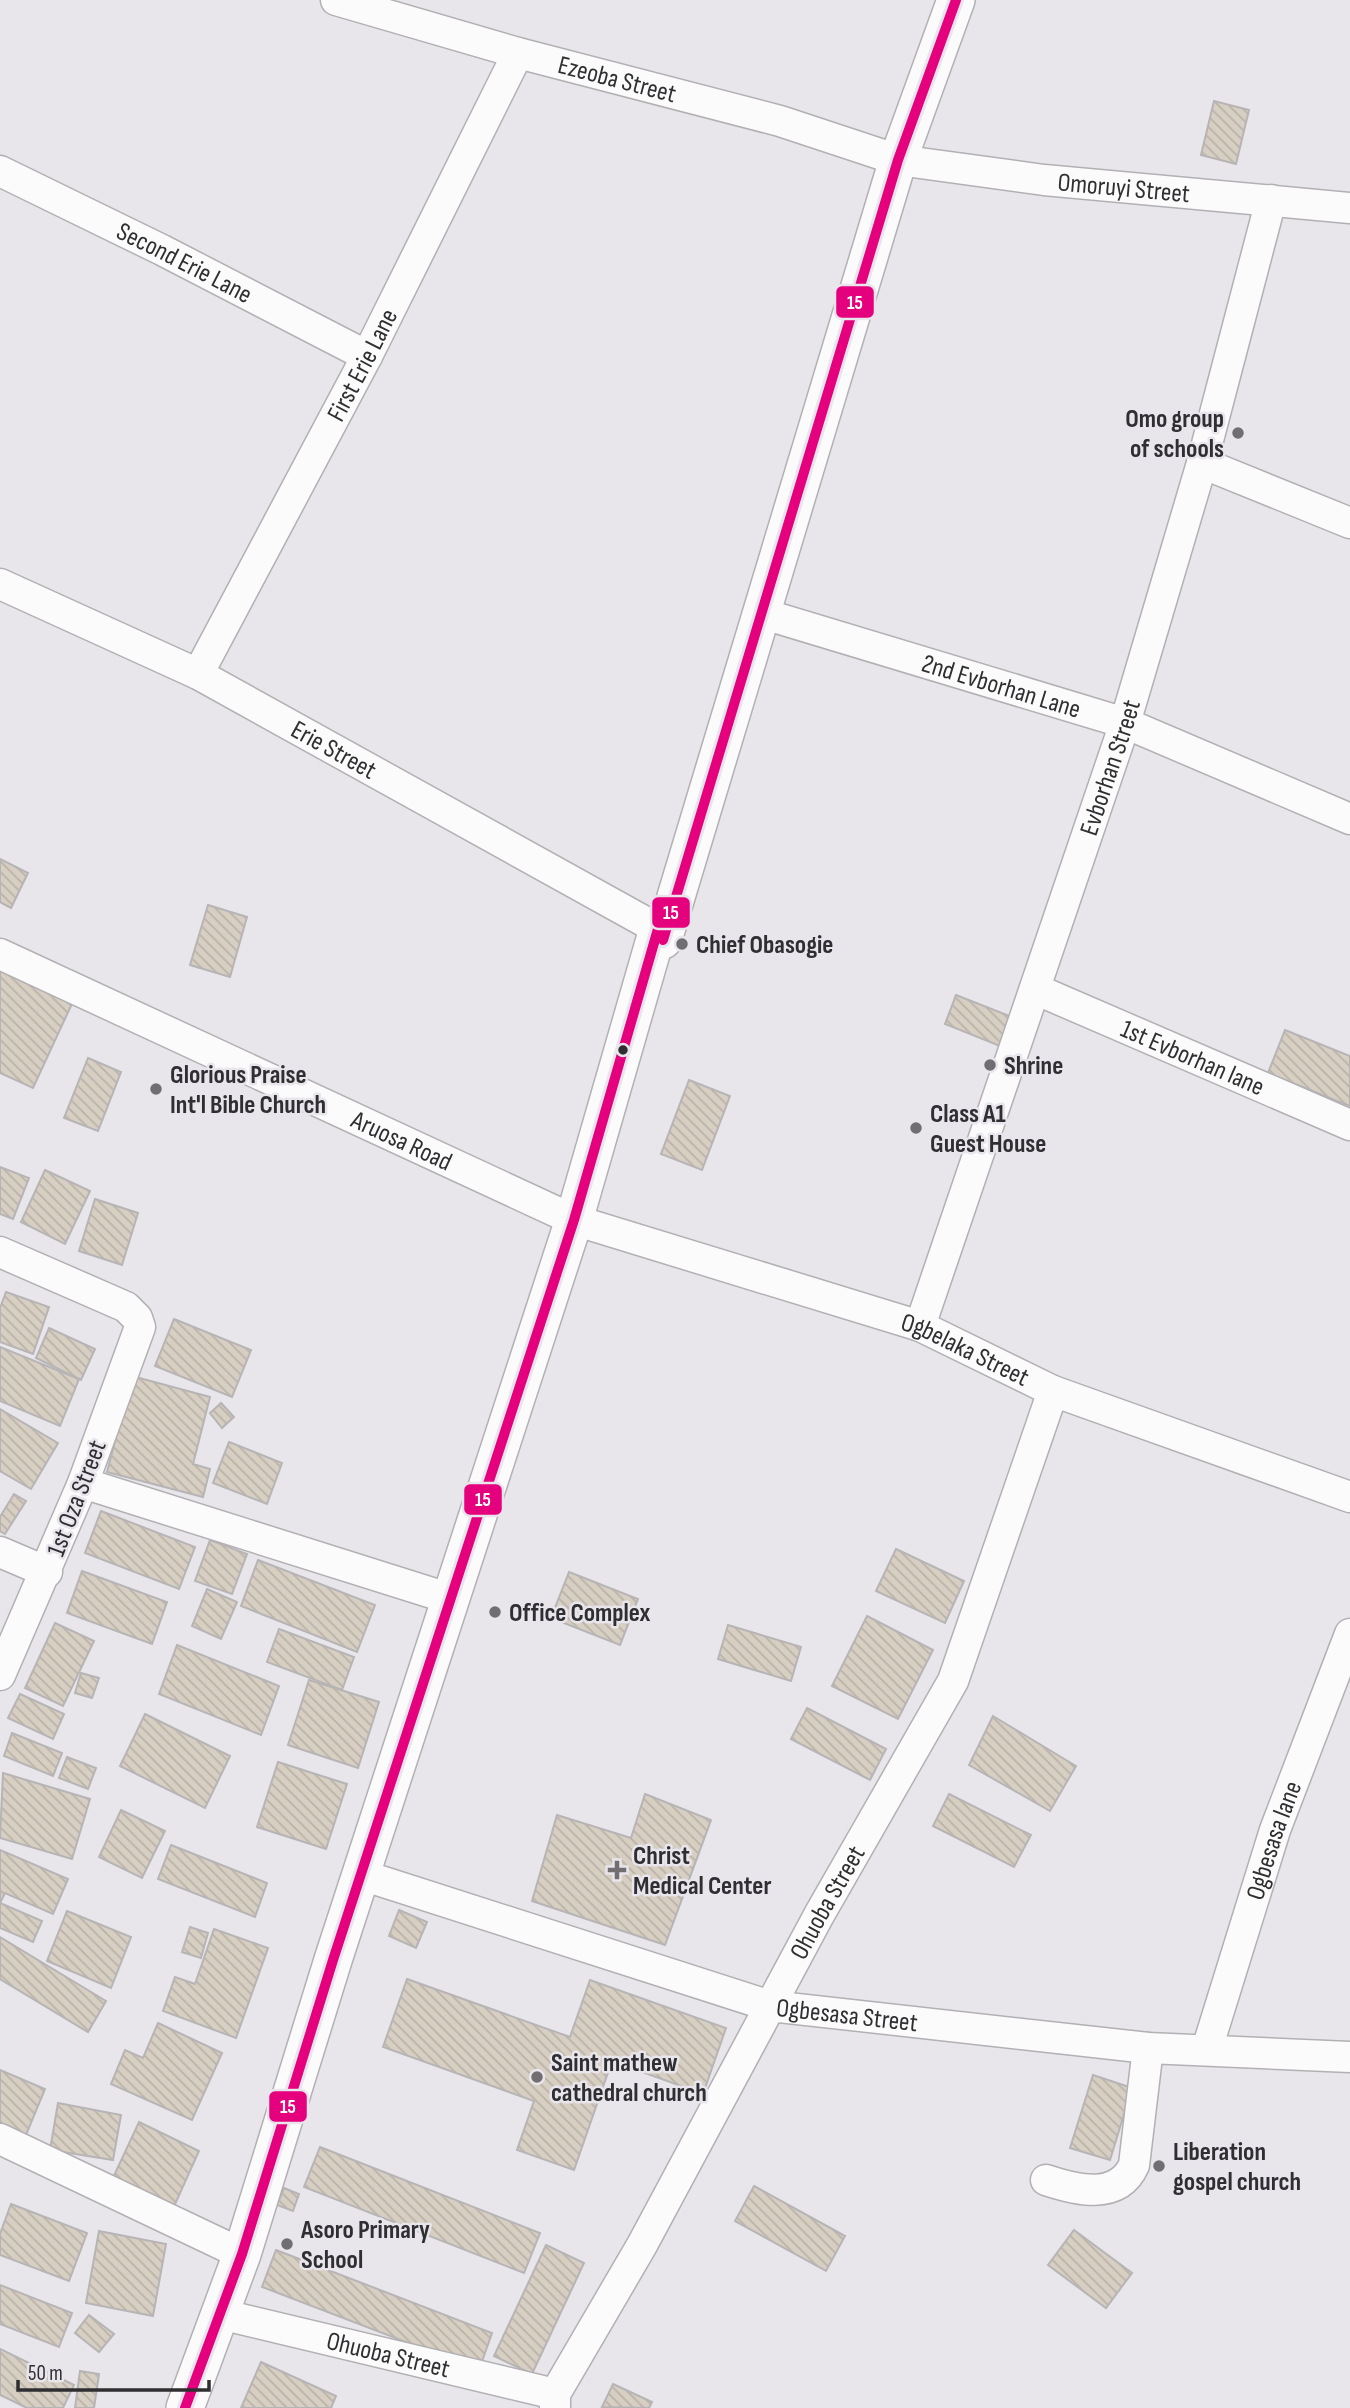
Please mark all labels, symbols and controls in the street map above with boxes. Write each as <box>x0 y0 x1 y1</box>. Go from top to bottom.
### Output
street label: Ezeoba Street <box>554 50 679 110</box>
street label: Omoruyi Street <box>1056 167 1191 210</box>
street label: Second Erie Lane <box>111 216 257 311</box>
line badge: 15 <box>835 285 875 319</box>
text: 15 <box>847 292 863 315</box>
street label: First Erie Lane <box>321 304 405 427</box>
place label: Omo group of schools <box>1125 404 1224 465</box>
marker: Omo group of schools <box>1230 425 1246 441</box>
street label: 2nd Evborhan Lane <box>918 649 1084 726</box>
street label: Evborhan Street <box>1074 696 1148 840</box>
street label: Erie Street <box>285 715 381 787</box>
line badge: 15 <box>651 896 691 929</box>
text: 15 <box>663 902 679 925</box>
place label: Chief Obasogie <box>696 930 833 961</box>
marker: Chief Obasogie <box>674 936 690 952</box>
street label: 1st Evborhan lane <box>1116 1014 1269 1103</box>
unlabelled marker <box>616 1043 630 1057</box>
place label: Shrine <box>1004 1051 1063 1082</box>
marker: Shrine <box>982 1057 998 1073</box>
place label: Glorious Praise Int'l Bible Church <box>170 1060 326 1121</box>
marker: Glorious Praise Int'l Bible Church <box>148 1081 164 1097</box>
place label: Class A1 Guest House <box>930 1099 1046 1160</box>
street label: Aruosa Road <box>345 1105 457 1178</box>
marker: Class A1 Guest House <box>908 1120 924 1136</box>
street label: Ogbelaka Street <box>897 1307 1034 1394</box>
street label: 1st Oza Street <box>41 1436 114 1561</box>
line badge: 15 <box>463 1483 503 1516</box>
text: 15 <box>475 1489 491 1512</box>
place label: Office Complex <box>509 1598 651 1629</box>
marker: Office Complex <box>487 1604 503 1620</box>
street label: Ogbesasa lane <box>1240 1777 1309 1904</box>
place label: Christ Medical Center <box>633 1841 771 1902</box>
street label: Ohuoba Street <box>784 1841 872 1965</box>
marker: Christ Medical Center <box>607 1860 627 1880</box>
street label: Ogbesasa Street <box>775 1993 919 2039</box>
place label: Saint mathew cathedral church <box>551 2048 707 2109</box>
marker: Saint mathew cathedral church <box>529 2069 545 2085</box>
line badge: 15 <box>268 2090 308 2123</box>
text: 15 <box>280 2096 296 2119</box>
place label: Liberation gospel church <box>1173 2137 1301 2198</box>
marker: Liberation gospel church <box>1151 2158 1167 2174</box>
place label: Asoro Primary School <box>300 2215 430 2276</box>
marker: Asoro Primary School <box>279 2236 295 2252</box>
street label: Ohuoba Street <box>323 2326 453 2385</box>
scale bar <box>18 2348 208 2392</box>
text: 50 m <box>28 2361 63 2386</box>

